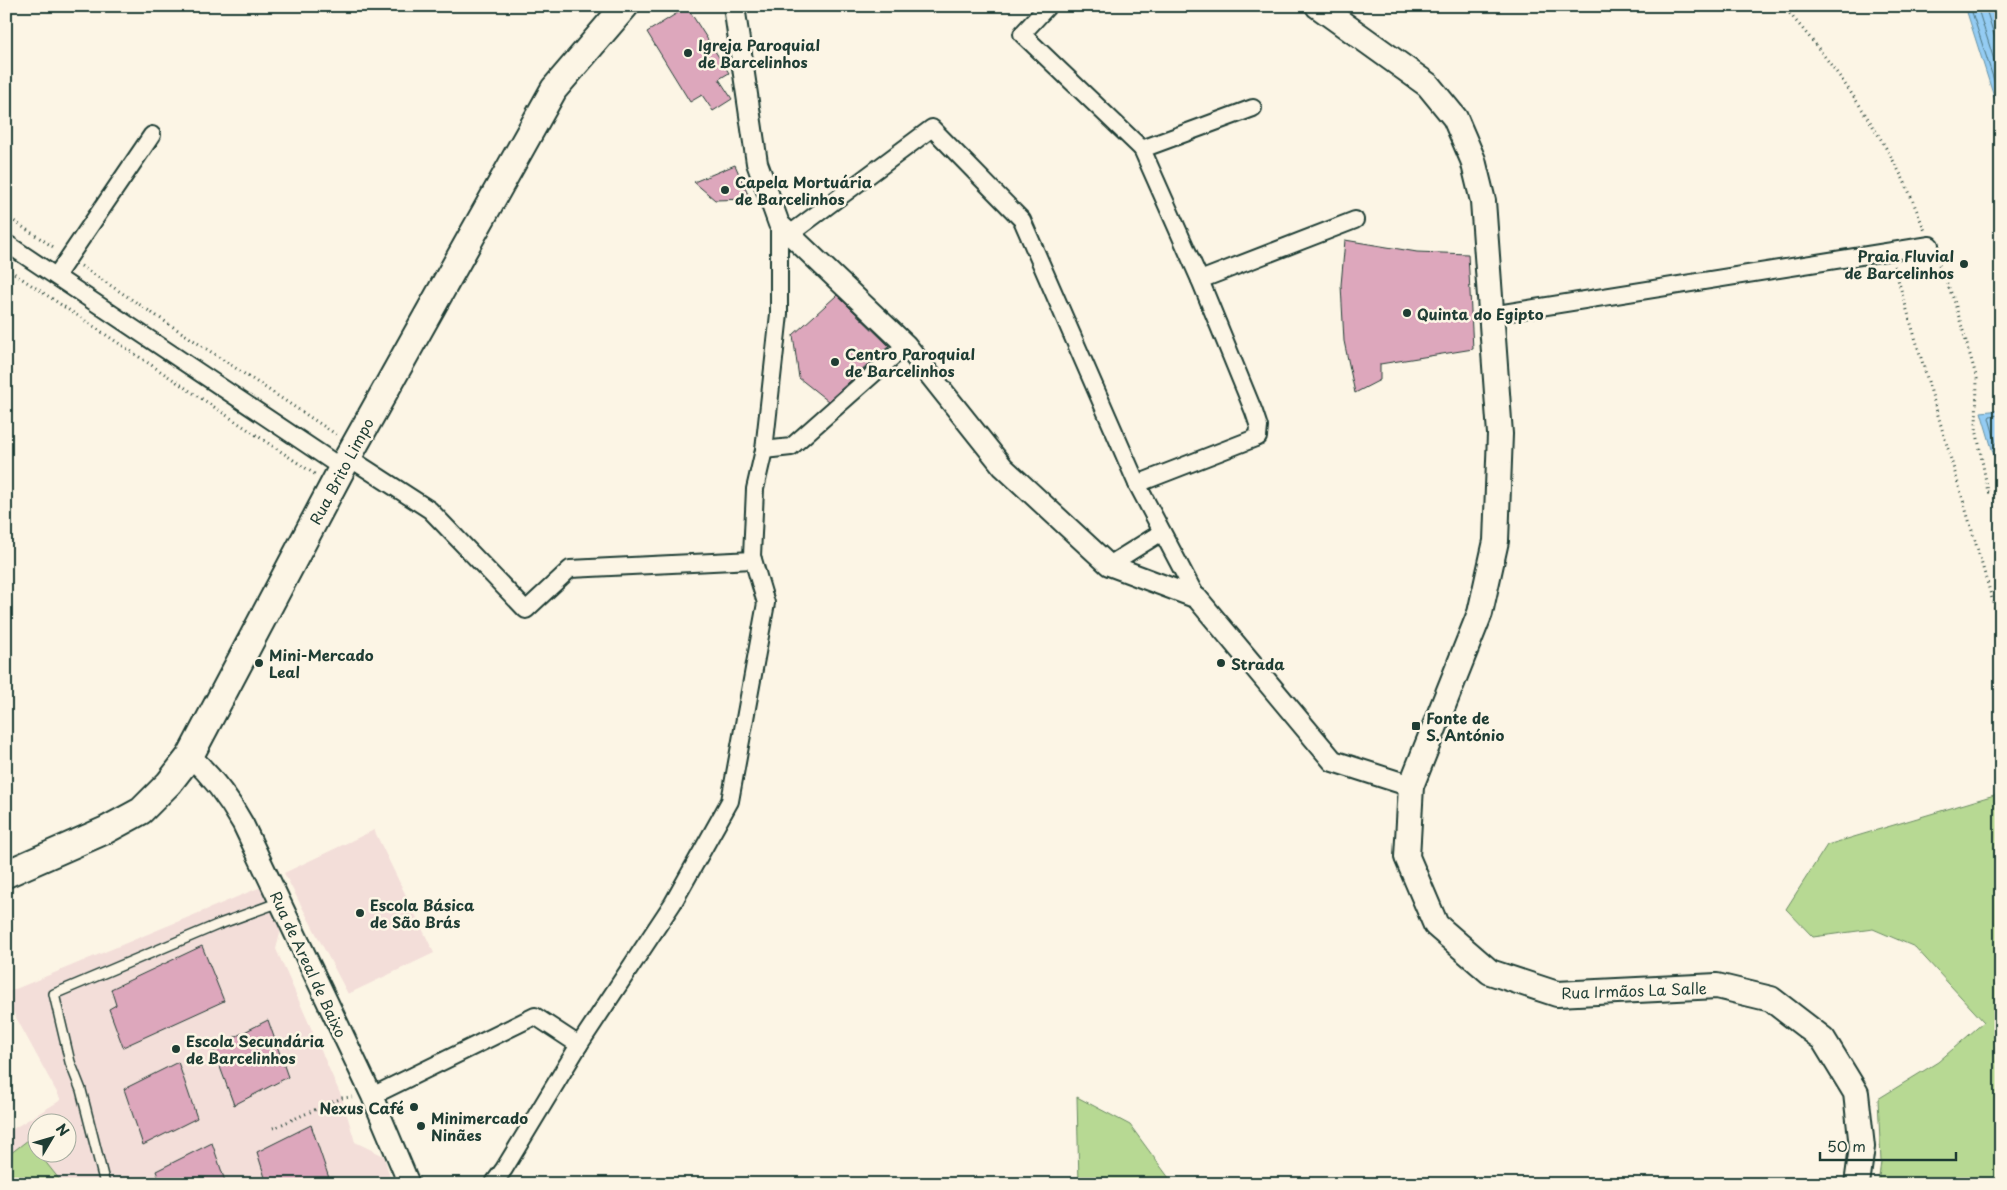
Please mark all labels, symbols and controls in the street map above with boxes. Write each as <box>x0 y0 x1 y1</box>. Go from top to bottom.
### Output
place label: Igreja Paroquial de Barcelinhos <box>698 33 820 73</box>
marker: Igreja Paroquial de Barcelinhos <box>682 47 694 59</box>
place label: Capela Mortuária de Barcelinhos <box>735 170 873 210</box>
marker: Capela Mortuária de Barcelinhos <box>719 184 731 196</box>
place label: Praia Fluvial de Barcelinhos <box>1844 244 1954 284</box>
marker: Praia Fluvial de Barcelinhos <box>1958 258 1970 270</box>
place label: Quinta do Egipto <box>1417 302 1544 325</box>
marker: Quinta do Egipto <box>1401 307 1413 319</box>
place label: Centro Paroquial de Barcelinhos <box>845 342 975 382</box>
marker: Centro Paroquial de Barcelinhos <box>829 356 841 368</box>
street label: Rua Brito Limpo <box>303 414 379 528</box>
place label: Mini-Mercado Leal <box>269 643 374 683</box>
place label: Strada <box>1231 652 1285 675</box>
marker: Mini-Mercado Leal <box>253 657 265 669</box>
marker: Strada <box>1215 657 1227 669</box>
place label: Fonte de S. António <box>1426 706 1504 746</box>
marker: Fonte de S. António <box>1410 720 1422 732</box>
street label: Rua de Areal de Baixo <box>265 887 353 1041</box>
place label: Escola Básica de São Brás <box>370 893 475 933</box>
marker: Escola Básica de São Brás <box>354 907 366 919</box>
street label: Rua Irmãos La Salle <box>1561 976 1707 1004</box>
place label: Escola Secundária de Barcelinhos <box>186 1029 325 1069</box>
marker: Escola Secundária de Barcelinhos <box>170 1043 182 1055</box>
place label: Nexus Café <box>319 1096 404 1119</box>
marker: Nexus Café <box>408 1101 420 1113</box>
place label: Minimercado Ninães <box>431 1106 528 1146</box>
north arrow <box>28 1112 78 1162</box>
text: N <box>51 1119 74 1141</box>
marker: Minimercado Ninães <box>415 1120 427 1132</box>
scale bar <box>1820 1130 1956 1162</box>
text: 50 m <box>1827 1134 1866 1157</box>

